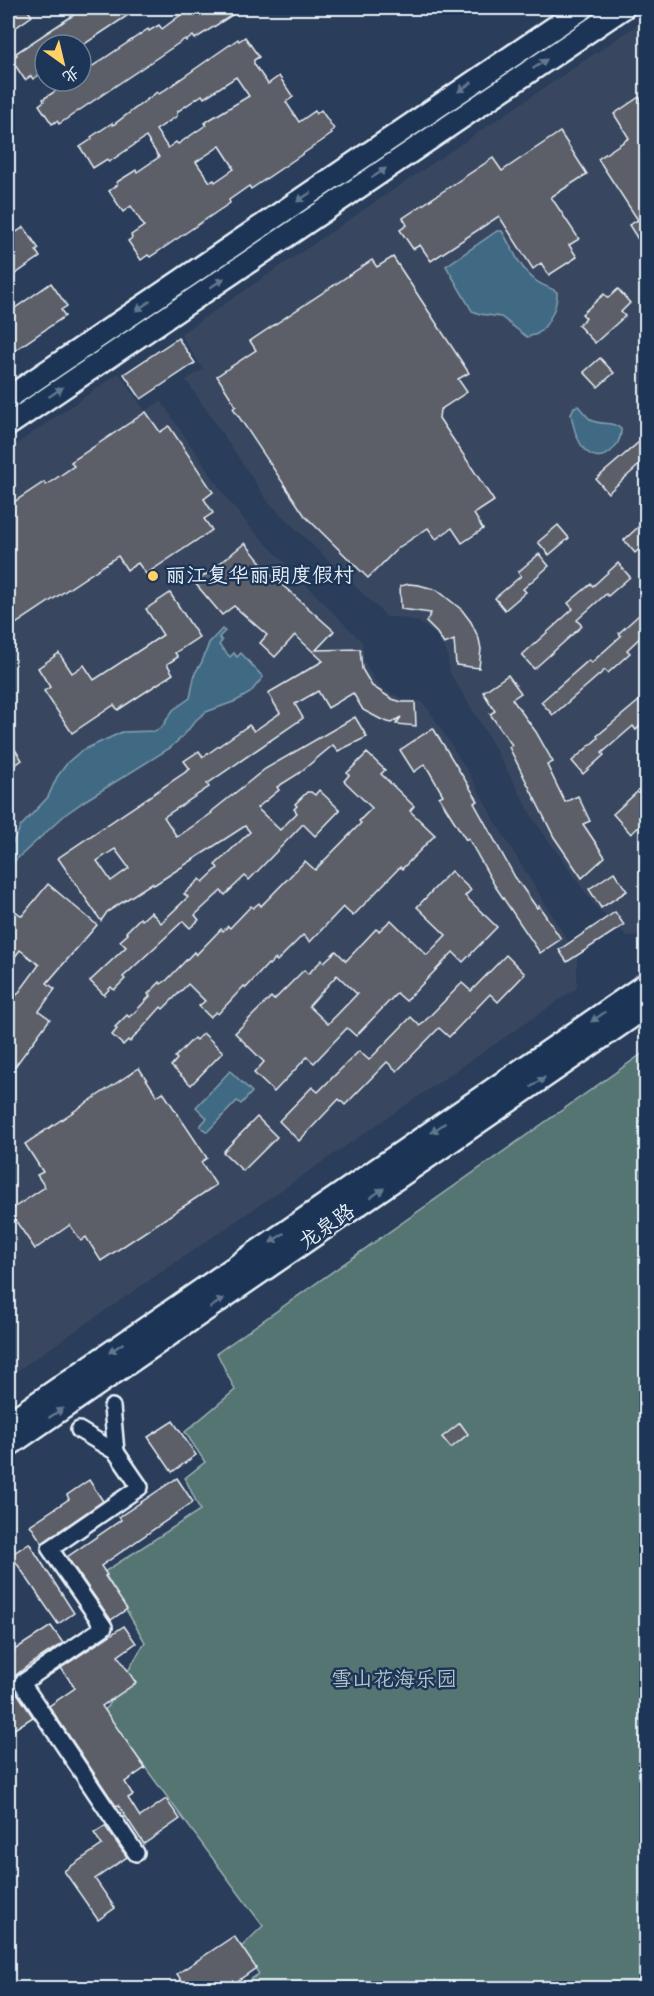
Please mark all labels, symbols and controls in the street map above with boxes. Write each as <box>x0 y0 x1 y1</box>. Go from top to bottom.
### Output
north arrow <box>33 33 93 93</box>
one-way arrow <box>532 59 548 70</box>
text: 北 <box>58 61 83 87</box>
one-way arrow <box>457 82 474 93</box>
one-way arrow <box>370 168 387 179</box>
one-way arrow <box>296 191 312 202</box>
one-way arrow <box>209 277 225 289</box>
one-way arrow <box>134 301 151 312</box>
one-way arrow <box>48 387 64 398</box>
place label: 丽江复华丽朗度假村 <box>165 562 354 590</box>
marker: 丽江复华丽朗度假村 <box>146 569 160 583</box>
one-way arrow <box>591 1011 607 1023</box>
one-way arrow <box>530 1077 546 1088</box>
one-way arrow <box>430 1122 446 1133</box>
one-way arrow <box>369 1187 385 1199</box>
street label: 龙泉路 <box>293 1197 361 1257</box>
one-way arrow <box>270 1232 286 1244</box>
one-way arrow <box>208 1297 224 1309</box>
one-way arrow <box>108 1343 125 1354</box>
one-way arrow <box>47 1407 63 1419</box>
park label: 雪山花海乐园 <box>331 1666 457 1694</box>

